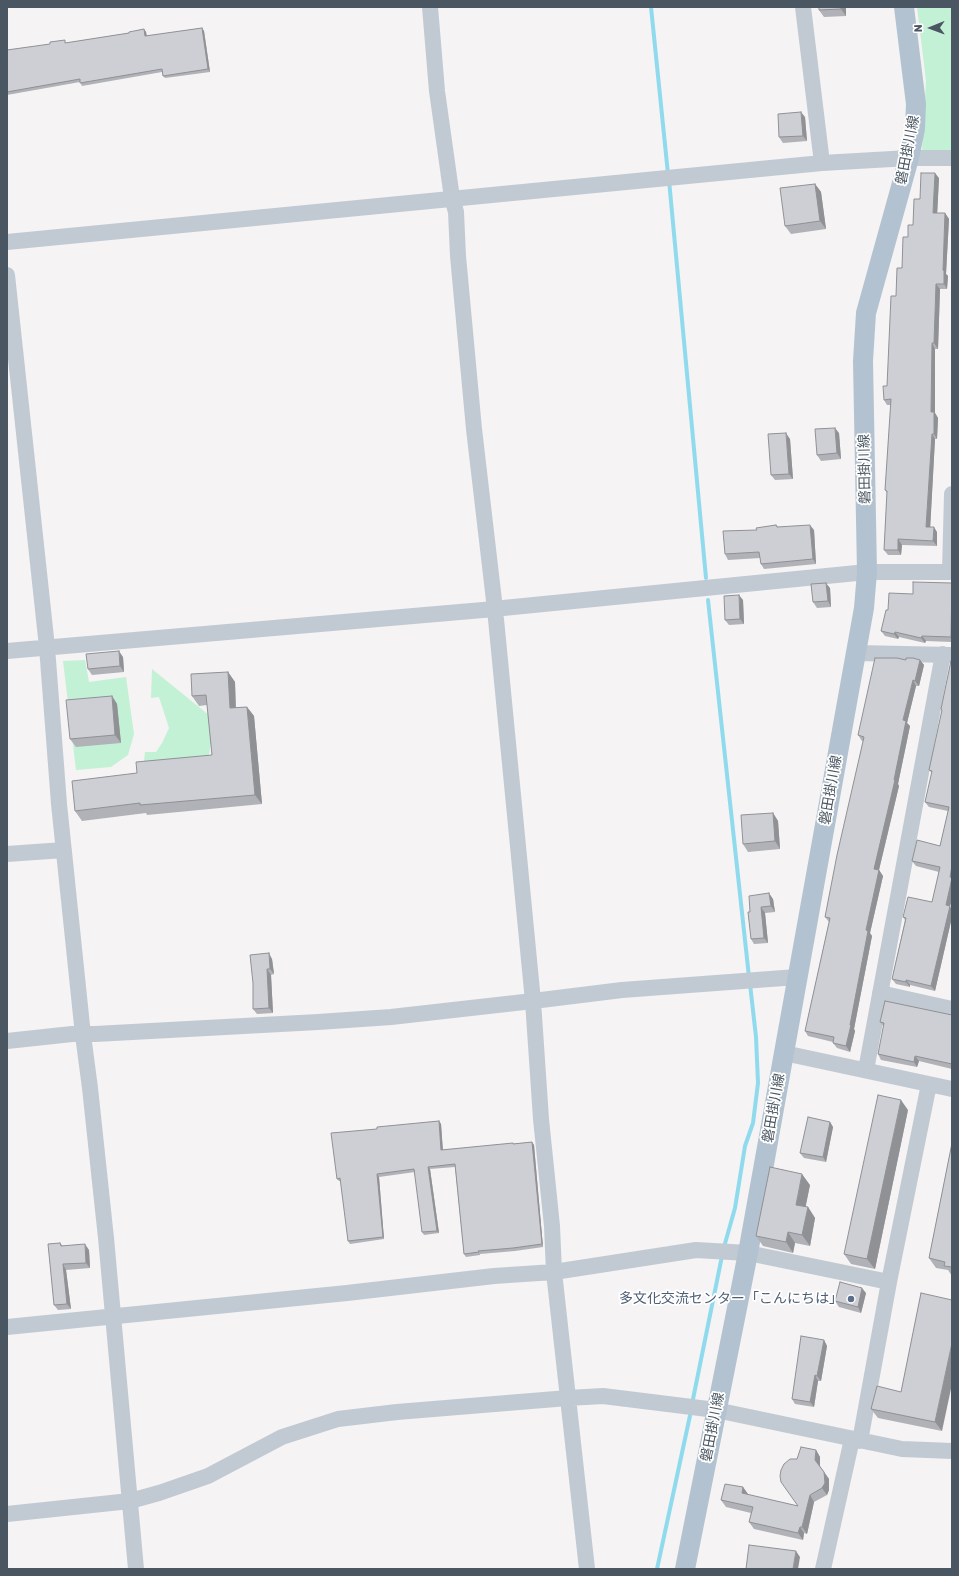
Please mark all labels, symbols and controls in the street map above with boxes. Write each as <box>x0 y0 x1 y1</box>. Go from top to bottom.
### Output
north arrow <box>911 8 951 48</box>
text: N <box>912 24 925 32</box>
street label: 磐田掛川線 <box>893 114 923 186</box>
street label: 磐田掛川線 <box>856 434 874 504</box>
street label: 磐田掛川線 <box>817 754 845 826</box>
street label: 磐田掛川線 <box>760 1072 788 1144</box>
place label: 多文化交流センター「こんにちは」 <box>619 1291 843 1307</box>
marker: 多文化交流センター「こんにちは」 <box>846 1294 856 1304</box>
street label: 磐田掛川線 <box>698 1391 728 1463</box>

